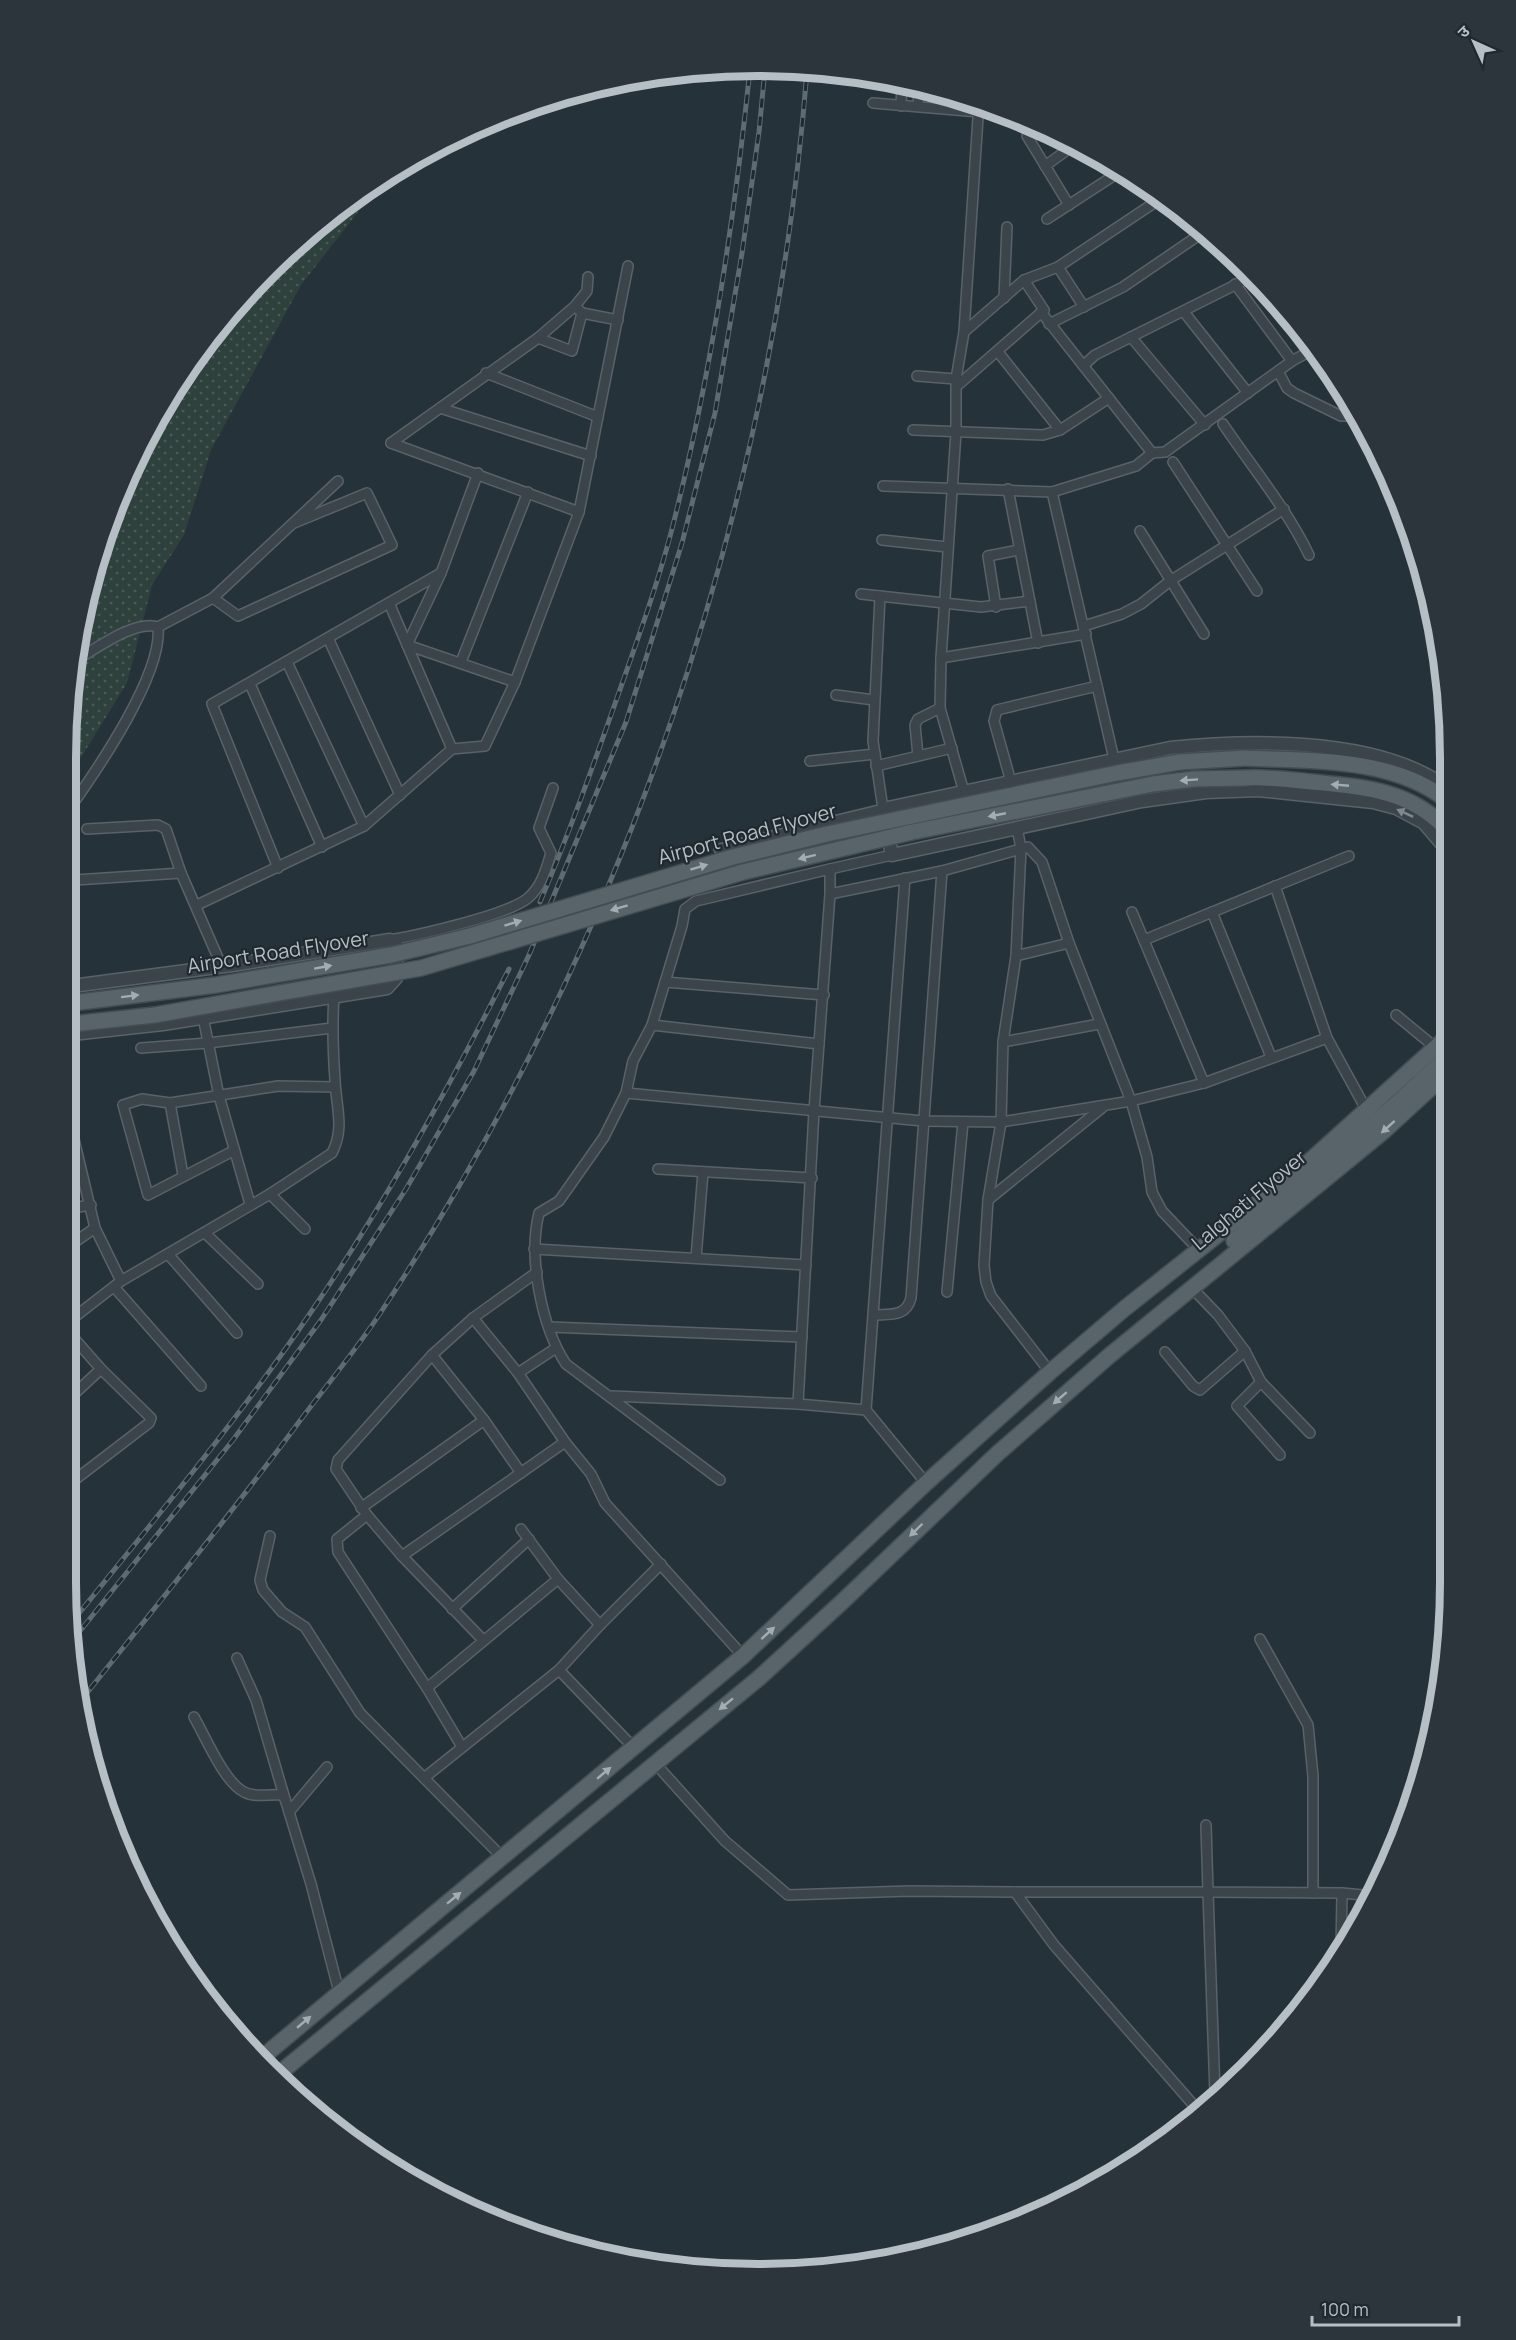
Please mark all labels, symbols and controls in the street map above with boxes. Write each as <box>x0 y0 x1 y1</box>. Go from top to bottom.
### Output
north arrow <box>1444 12 1504 72</box>
text: उ <box>1452 20 1475 42</box>
one-way arrow <box>1179 775 1198 784</box>
one-way arrow <box>1330 780 1349 789</box>
street label: Airport Road Flyover <box>655 797 839 870</box>
one-way arrow <box>1396 808 1414 818</box>
one-way arrow <box>988 811 1007 820</box>
one-way arrow <box>798 852 816 862</box>
one-way arrow <box>690 862 708 871</box>
one-way arrow <box>610 904 628 913</box>
one-way arrow <box>504 918 522 927</box>
street label: Airport Road Flyover <box>185 924 371 979</box>
one-way arrow <box>313 962 332 971</box>
one-way arrow <box>121 991 140 1000</box>
one-way arrow <box>1381 1120 1396 1133</box>
street label: Lalghati Flyover <box>1185 1143 1312 1256</box>
one-way arrow <box>1053 1391 1068 1404</box>
one-way arrow <box>909 1522 923 1536</box>
one-way arrow <box>760 1627 775 1640</box>
one-way arrow <box>718 1698 734 1711</box>
one-way arrow <box>596 1767 611 1780</box>
one-way arrow <box>446 1891 462 1904</box>
one-way arrow <box>296 2016 312 2029</box>
scale bar <box>1312 2289 1459 2327</box>
text: 100 m <box>1321 2297 1369 2321</box>

